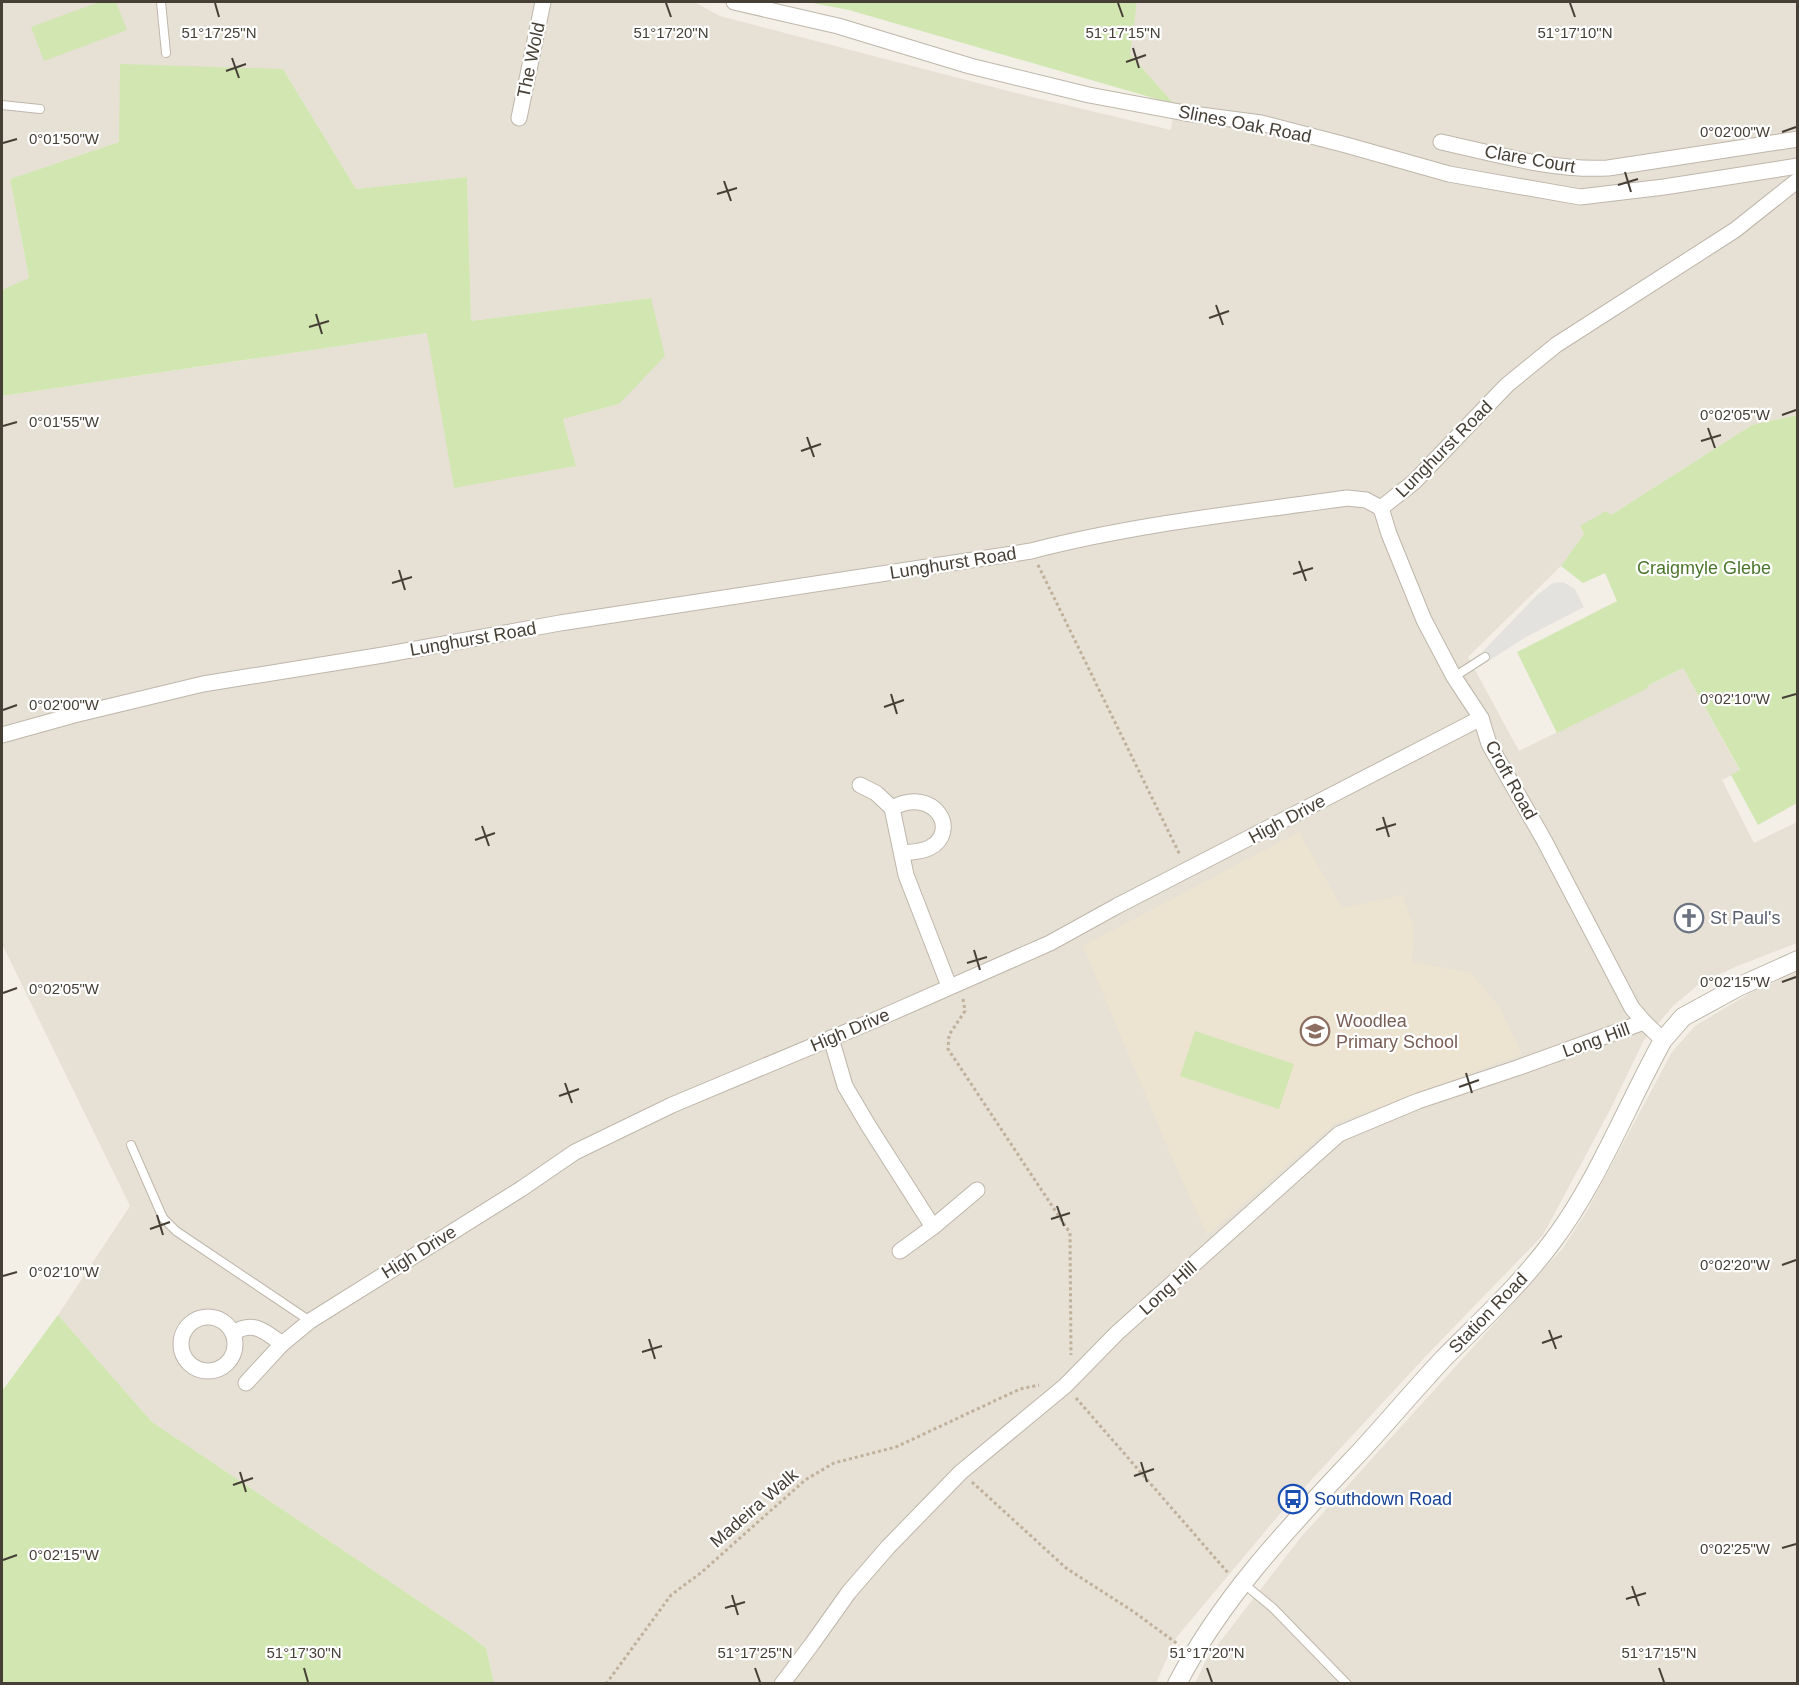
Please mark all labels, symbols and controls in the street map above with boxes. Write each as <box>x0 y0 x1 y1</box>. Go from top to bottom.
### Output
street label: The Wold <box>513 20 549 100</box>
text: 51°17'25"N <box>181 24 257 41</box>
text: 51°17'20"N <box>633 24 709 41</box>
text: 51°17'15"N <box>1085 24 1161 41</box>
text: 51°17'10"N <box>1537 24 1613 41</box>
street label: Slines Oak Road <box>1177 101 1313 147</box>
text: 0°02'00"W <box>1700 123 1771 140</box>
text: 0°01'50"W <box>29 130 100 147</box>
street label: Clare Court <box>1483 141 1577 177</box>
street label: Lunghurst Road <box>1392 397 1496 501</box>
text: 0°02'05"W <box>1700 406 1771 423</box>
text: 0°01'55"W <box>29 413 100 430</box>
street label: Lunghurst Road <box>888 543 1018 583</box>
park label: Craigmyle Glebe <box>1637 558 1771 578</box>
street label: Lunghurst Road <box>408 618 538 660</box>
text: 0°02'10"W <box>1700 690 1771 707</box>
text: 0°02'00"W <box>29 696 100 713</box>
street label: Croft Road <box>1481 737 1541 823</box>
street label: High Drive <box>1245 790 1329 848</box>
church icon: St Paul's <box>1673 902 1705 934</box>
place label: St Paul's <box>1710 908 1780 928</box>
text: 0°02'15"W <box>1700 973 1771 990</box>
text: 0°02'05"W <box>29 980 100 997</box>
street label: High Drive <box>807 1004 893 1056</box>
place label: Woodlea Primary School <box>1336 1011 1458 1052</box>
school or university icon: Woodlea Primary School <box>1299 1015 1331 1047</box>
street label: Long Hill <box>1560 1019 1632 1061</box>
street label: High Drive <box>378 1221 460 1283</box>
text: 0°02'20"W <box>1700 1256 1771 1273</box>
street label: Long Hill <box>1135 1257 1201 1319</box>
text: 0°02'10"W <box>29 1263 100 1280</box>
street label: Station Road <box>1445 1269 1531 1357</box>
street label: Madeira Walk <box>706 1464 803 1551</box>
bus stop icon: Southdown Road <box>1277 1483 1309 1515</box>
place label: Southdown Road <box>1314 1489 1452 1509</box>
text: 0°02'25"W <box>1700 1540 1771 1557</box>
text: 0°02'15"W <box>29 1546 100 1563</box>
text: 51°17'30"N <box>266 1644 342 1661</box>
text: 51°17'25"N <box>717 1644 793 1661</box>
text: 51°17'20"N <box>1169 1644 1245 1661</box>
text: 51°17'15"N <box>1621 1644 1697 1661</box>

